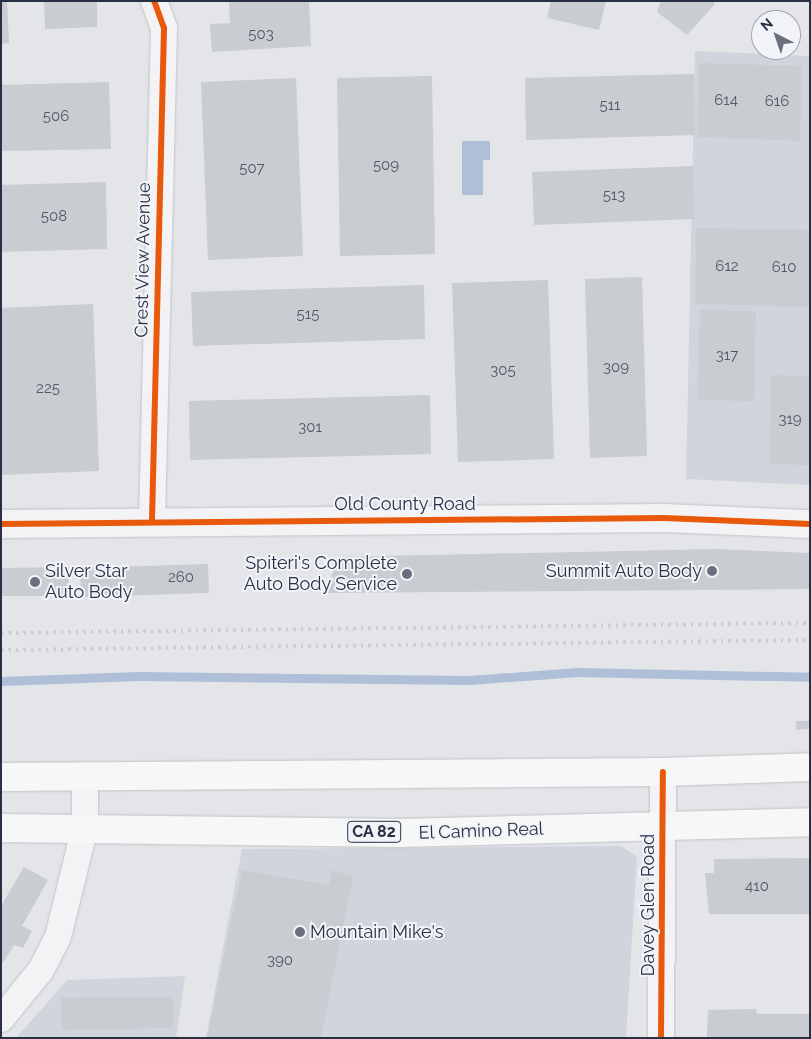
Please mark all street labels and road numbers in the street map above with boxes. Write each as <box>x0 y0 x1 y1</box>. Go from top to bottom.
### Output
street label: Crest View Avenue <box>131 181 155 339</box>
street label: Old County Road <box>334 493 476 515</box>
street label: El Camino Real <box>418 818 544 844</box>
road number: CA 82 <box>346 819 402 846</box>
street label: Davey Glen Road <box>637 834 659 976</box>

